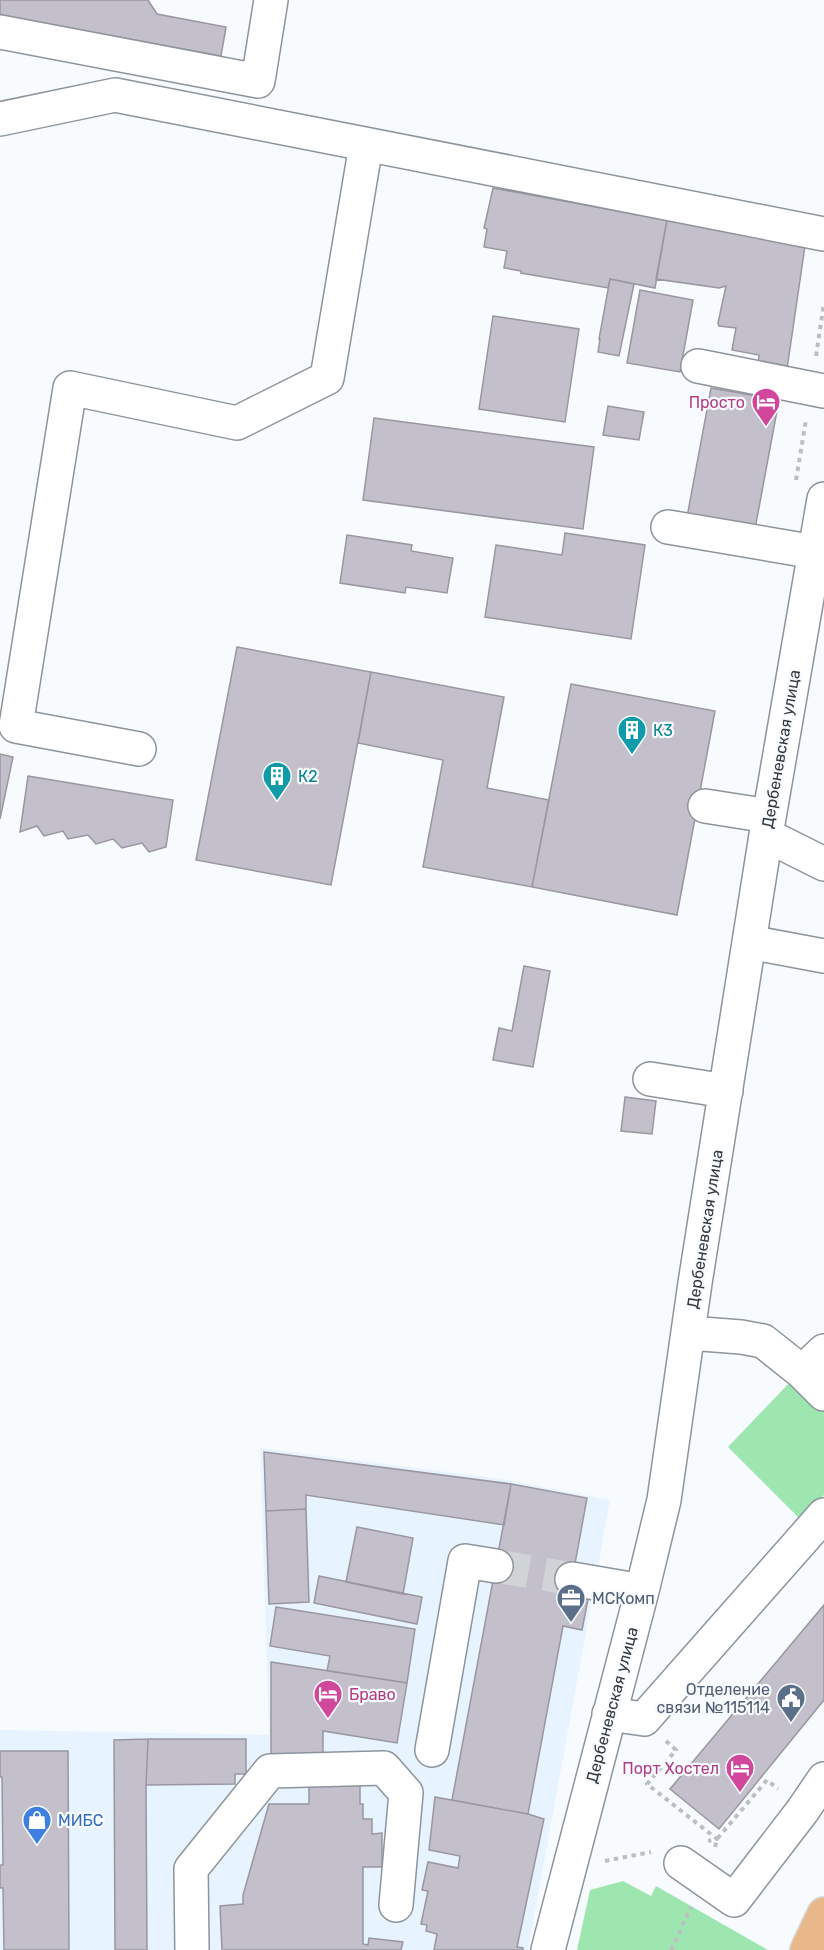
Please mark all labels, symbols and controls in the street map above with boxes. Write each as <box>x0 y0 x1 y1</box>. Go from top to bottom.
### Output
hotel icon: Просто <box>750 386 782 428</box>
place label: Просто <box>689 393 745 412</box>
street label: Дербеневская улица <box>758 668 804 830</box>
building icon: К3 <box>616 714 648 756</box>
place label: К3 <box>653 721 673 740</box>
building icon: К2 <box>261 760 293 802</box>
place label: К2 <box>298 767 318 786</box>
street label: Дербеневская улица <box>683 1148 727 1310</box>
office icon: МСКомп <box>555 1582 587 1624</box>
place label: МСКомп <box>592 1589 655 1608</box>
street label: Дербеневская улица <box>582 1625 642 1785</box>
hotel icon: Браво <box>312 1678 344 1720</box>
place label: Отделение связи №115114 <box>657 1680 770 1717</box>
public building icon: Отделение связи №115114 <box>775 1682 807 1724</box>
place label: Браво <box>349 1685 396 1704</box>
hotel icon: Порт Хостел <box>724 1752 756 1794</box>
place label: Порт Хостел <box>622 1759 719 1778</box>
shop icon: МИБС <box>21 1804 53 1846</box>
place label: МИБС <box>58 1811 103 1830</box>

